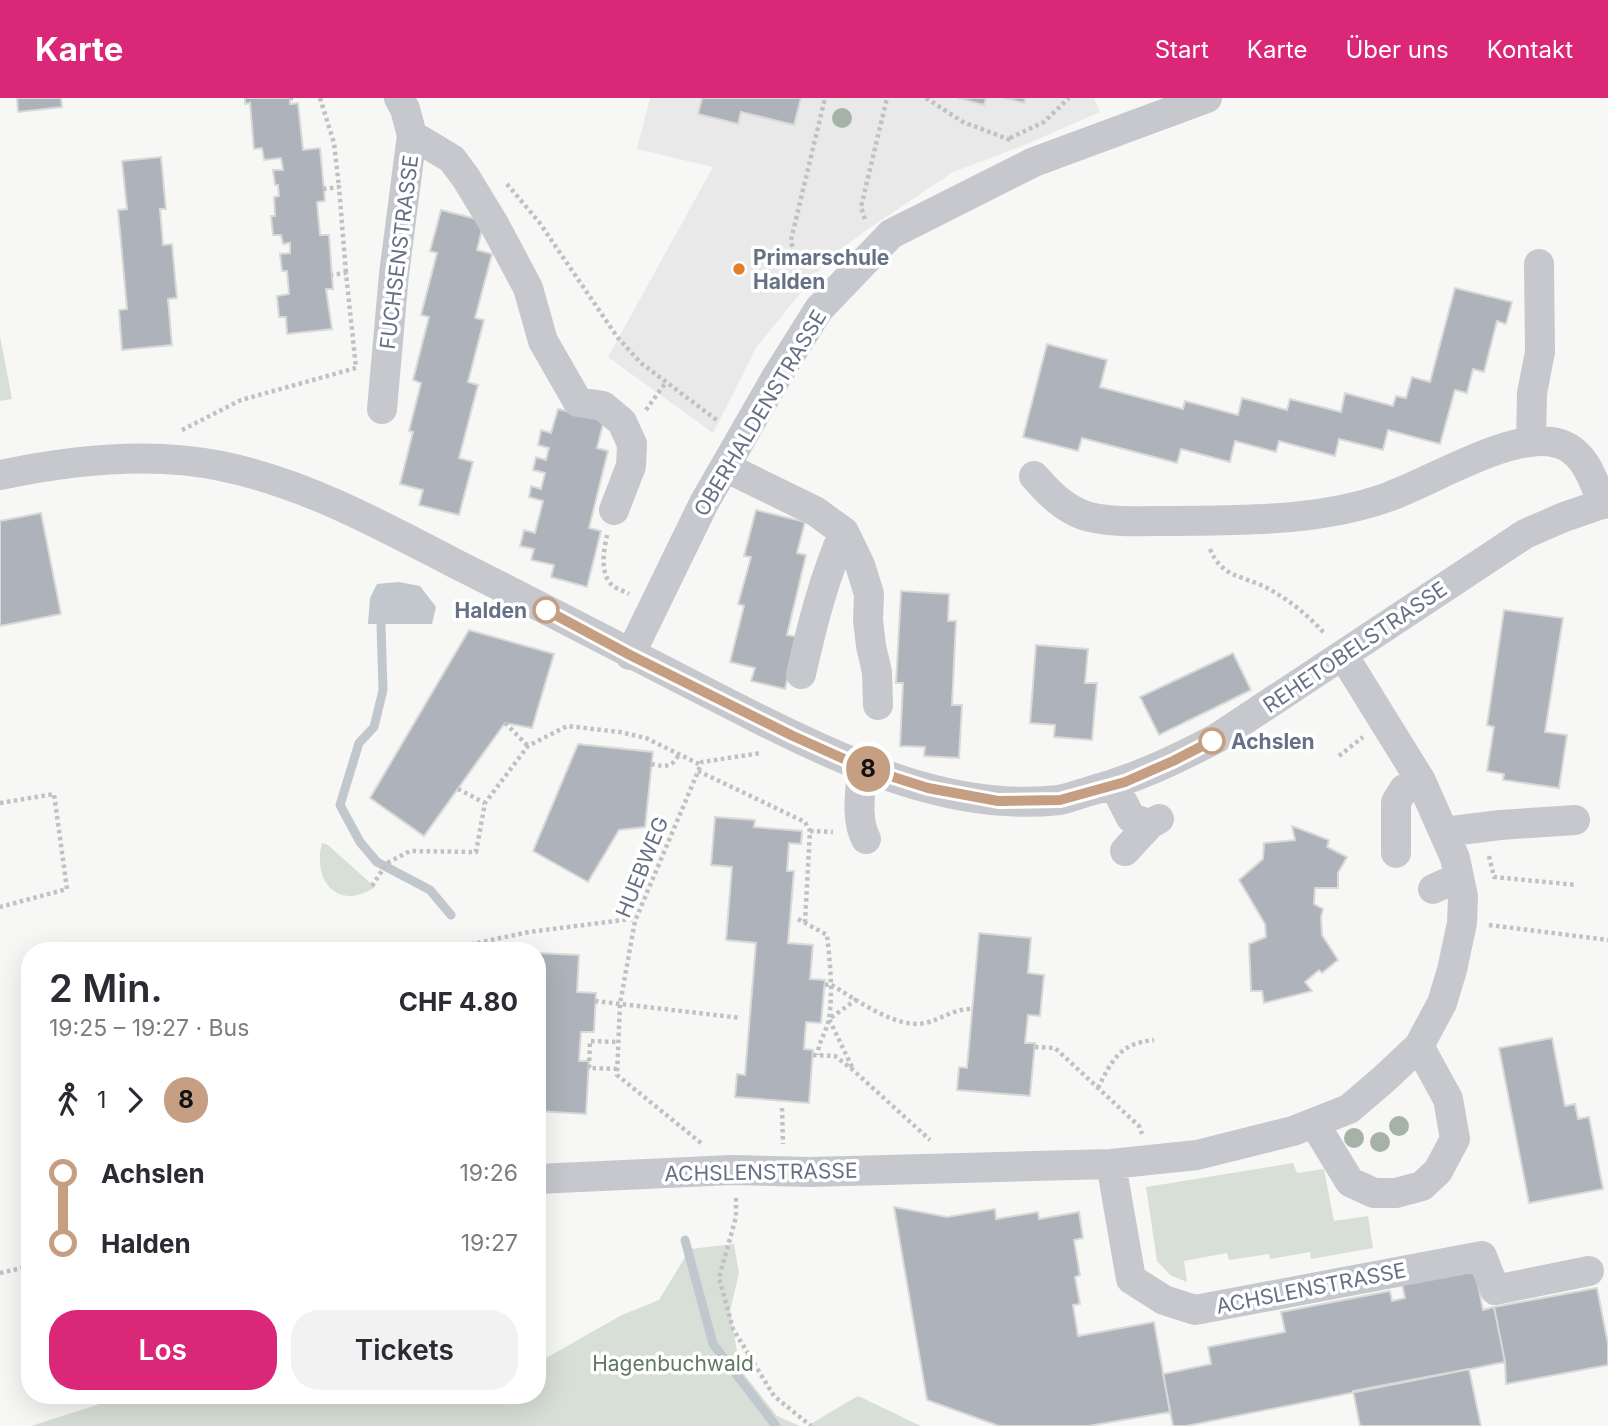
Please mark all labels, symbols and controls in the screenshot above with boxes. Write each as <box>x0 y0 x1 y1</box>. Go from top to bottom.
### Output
text: Karte <box>35 29 123 69</box>
text: Start <box>1155 35 1209 64</box>
text: Karte <box>1247 35 1307 64</box>
text: Über uns <box>1345 35 1449 64</box>
text: Kontakt <box>1487 35 1573 64</box>
street label: FUCHSENSTRASSE <box>375 153 423 351</box>
place label: Primarschule Halden <box>753 245 889 294</box>
marker: Primarschule Halden <box>731 261 747 277</box>
street label: OBERHALDENSTRASSE <box>688 305 832 521</box>
street label: REHETOBELSTRASSE <box>1258 576 1452 718</box>
marker: Halden <box>533 597 559 623</box>
place label: Halden <box>455 598 527 623</box>
marker: Achslen <box>1199 728 1225 754</box>
place label: Achslen <box>1231 729 1315 754</box>
line badge: 8 <box>845 746 891 792</box>
text: 8 <box>860 754 876 783</box>
street label: HUEBWEG <box>610 813 674 921</box>
text: 2 Min. <box>49 965 163 1011</box>
text: CHF 4.80 <box>399 986 518 1017</box>
text: 19:25 – 19:27 · Bus <box>49 1014 249 1042</box>
icon: walk <box>49 1081 87 1119</box>
icon: forward <box>116 1081 154 1119</box>
text: 8 <box>178 1085 194 1114</box>
text: 1 <box>97 1086 106 1114</box>
text: Achslen <box>101 1158 205 1189</box>
street label: ACHSLENSTRASSE <box>664 1158 858 1186</box>
text: 19:26 <box>459 1159 518 1187</box>
text: Halden <box>101 1228 191 1259</box>
text: 19:27 <box>461 1229 518 1257</box>
street label: ACHSLENSTRASSE <box>1214 1257 1408 1319</box>
button: Los <box>49 1310 277 1390</box>
button: Tickets <box>291 1310 518 1390</box>
park label: Hagenbuchwald <box>592 1351 754 1376</box>

